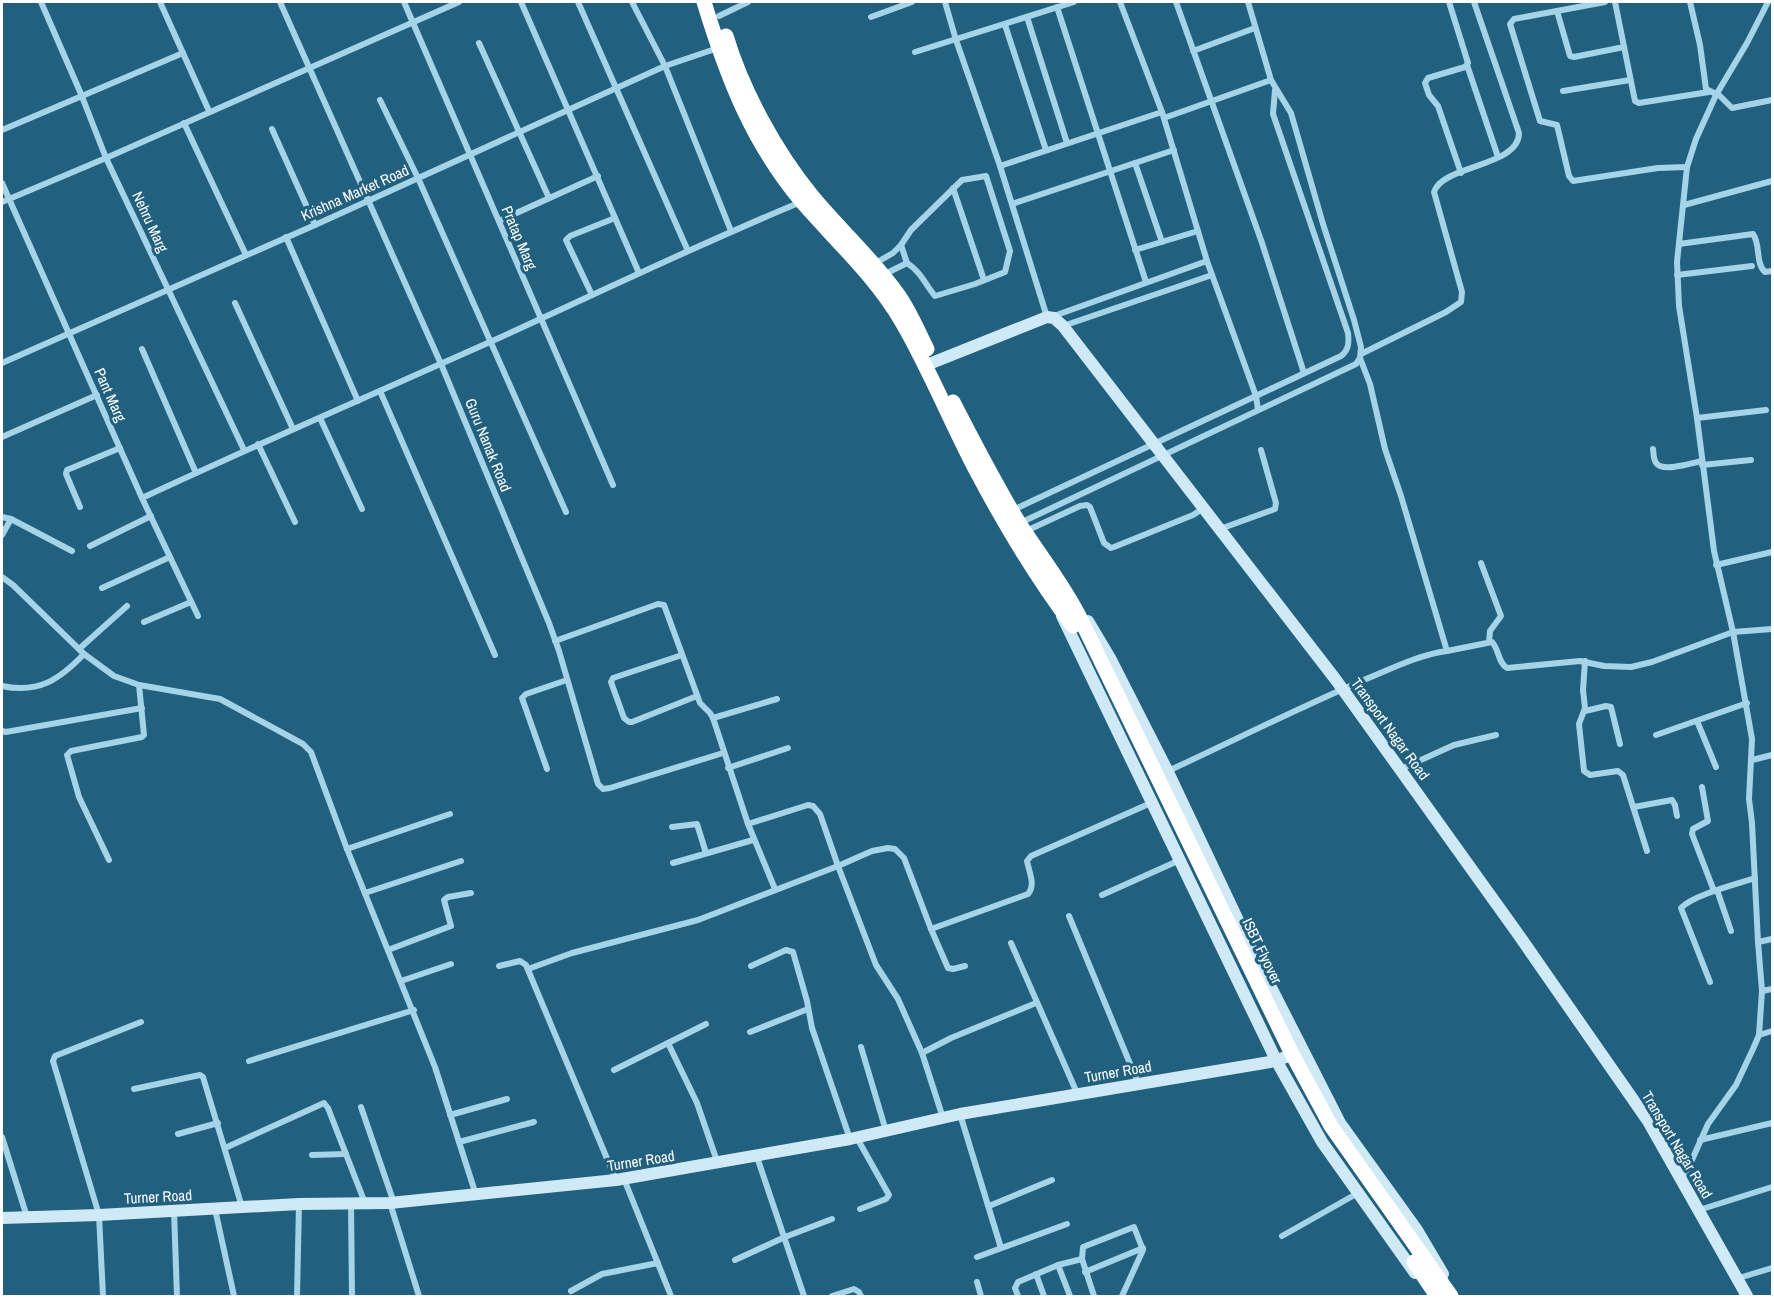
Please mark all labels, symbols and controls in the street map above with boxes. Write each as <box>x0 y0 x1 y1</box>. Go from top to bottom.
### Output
street label: Krishna Market Road <box>297 159 412 226</box>
street label: Nehru Marg <box>127 188 174 256</box>
street label: Pratap Marg <box>497 203 542 273</box>
street label: Pant Marg <box>89 365 132 425</box>
street label: Guru Nanak Road <box>460 395 517 495</box>
street label: Transport Nagar Road <box>1346 673 1435 784</box>
street label: ISBT Flyover <box>1237 914 1287 987</box>
street label: Turner Road <box>1083 1055 1153 1088</box>
street label: Transport Nagar Road <box>1637 1087 1718 1202</box>
street label: Turner Road <box>606 1145 676 1176</box>
street label: Turner Road <box>123 1184 192 1209</box>

